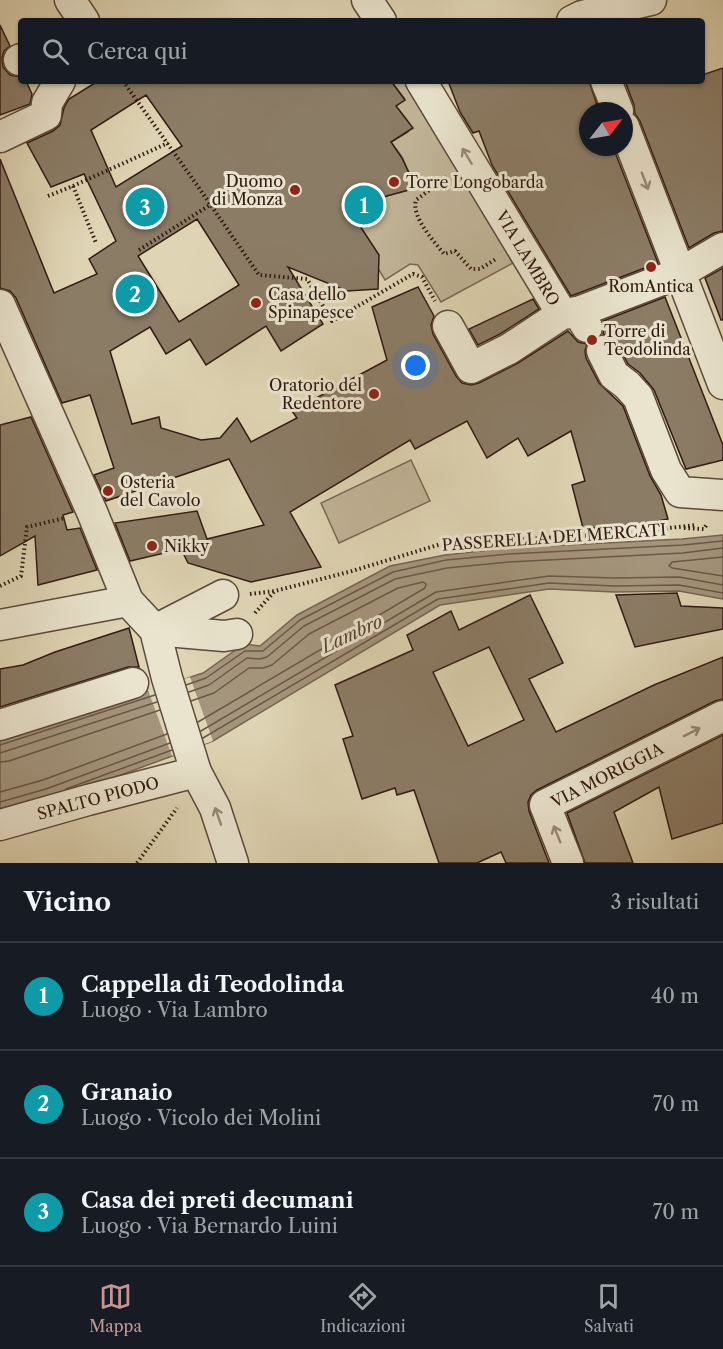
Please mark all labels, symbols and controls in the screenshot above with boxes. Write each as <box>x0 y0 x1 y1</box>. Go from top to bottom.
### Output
search box <box>18 18 705 84</box>
icon: search <box>39 35 72 68</box>
text: Cerca qui <box>87 38 188 65</box>
north arrow <box>579 102 633 156</box>
one-way arrow <box>460 148 472 165</box>
place label: Duomo di Monza <box>212 171 284 209</box>
one-way arrow <box>640 171 651 190</box>
place label: Torre Longobarda <box>406 172 545 192</box>
marker: Torre Longobarda <box>387 175 401 189</box>
pin: 1 <box>344 182 384 228</box>
marker: Duomo di Monza <box>288 183 302 197</box>
pin: 3 <box>126 184 164 230</box>
street label: VIA LAMBRO <box>491 206 564 309</box>
marker: RomAntica <box>644 260 658 274</box>
pin: 2 <box>116 272 154 316</box>
place label: RomAntica <box>608 276 694 296</box>
place label: Casa dello Spinapesce <box>268 284 354 322</box>
marker: Casa dello Spinapesce <box>249 296 263 310</box>
place label: Torre di Teodolinda <box>604 321 691 359</box>
marker: Torre di Teodolinda <box>585 333 599 347</box>
your location <box>401 351 430 380</box>
place label: Oratorio del Redentore <box>269 375 362 413</box>
marker: Oratorio del Redentore <box>367 387 381 401</box>
place label: Osteria del Cavolo <box>120 472 201 510</box>
marker: Osteria del Cavolo <box>101 484 115 498</box>
street label: PASSERELLA DEI MERCATI <box>441 519 667 555</box>
place label: Nikky <box>164 536 210 556</box>
marker: Nikky <box>145 539 159 553</box>
water label: Lambro <box>316 610 386 659</box>
one-way arrow <box>682 725 700 737</box>
street label: VIA MORIGGIA <box>547 738 668 812</box>
street label: SPALTO PIODO <box>35 772 161 824</box>
one-way arrow <box>211 807 222 826</box>
one-way arrow <box>551 825 562 844</box>
text: Vicino <box>24 886 111 918</box>
text: 3 risultati <box>610 890 699 914</box>
text: Cappella di Teodolinda <box>81 971 344 998</box>
text: 1 <box>39 984 48 1008</box>
text: 40 m <box>651 984 699 1008</box>
text: Luogo · Via Lambro <box>81 998 268 1022</box>
text: Granaio <box>81 1079 173 1106</box>
text: 2 <box>38 1092 49 1116</box>
text: 70 m <box>653 1092 699 1116</box>
text: Luogo · Vicolo dei Molini <box>81 1106 321 1130</box>
text: Casa dei preti decumani <box>81 1187 353 1214</box>
text: 3 <box>38 1200 49 1224</box>
text: 70 m <box>653 1200 699 1224</box>
text: Luogo · Via Bernardo Luini <box>81 1214 338 1238</box>
tab: Mappa <box>89 1280 142 1336</box>
tab: Indicazioni <box>320 1280 406 1336</box>
tab: Salvati <box>584 1280 634 1336</box>

